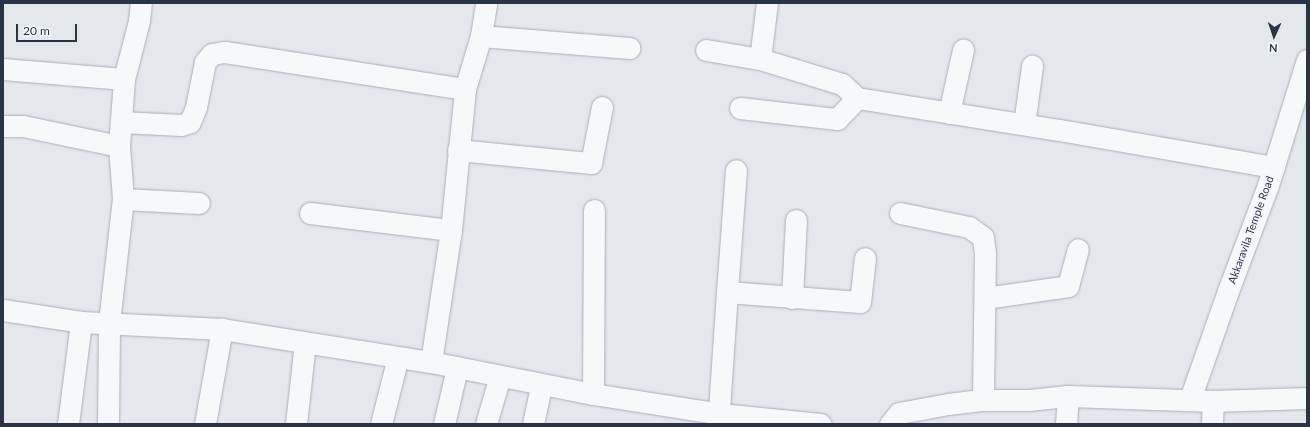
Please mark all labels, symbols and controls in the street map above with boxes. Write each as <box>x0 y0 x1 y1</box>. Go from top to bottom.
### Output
scale bar <box>18 16 79 42</box>
north arrow <box>1254 16 1294 56</box>
text: 20 m <box>23 23 50 38</box>
text: N <box>1269 42 1278 55</box>
street label: Akkaravila Temple Road <box>1225 174 1277 286</box>

